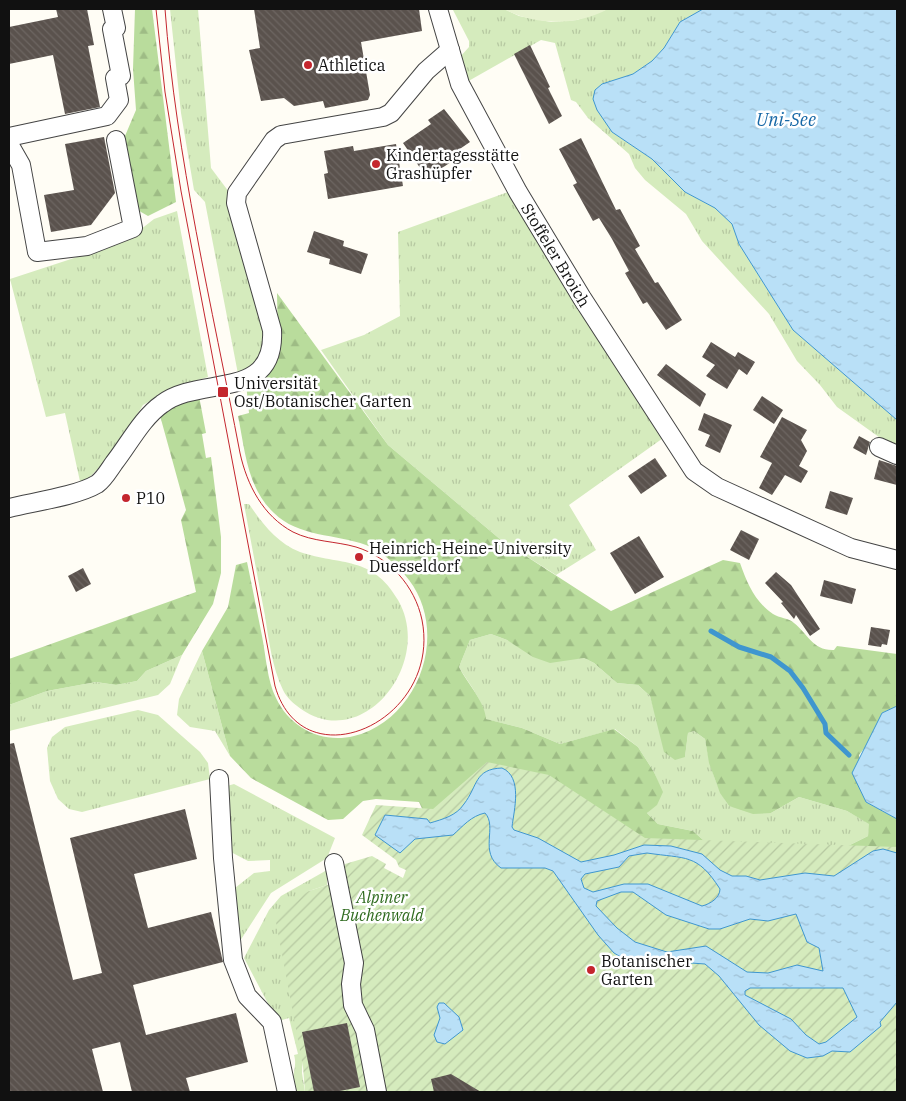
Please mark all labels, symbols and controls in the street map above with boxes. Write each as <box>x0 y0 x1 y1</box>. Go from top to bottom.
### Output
place label: Athletica <box>318 55 386 75</box>
marker: Athletica <box>302 59 314 71</box>
water label: Uni-See <box>756 108 816 131</box>
place label: Kindertagesstätte Grashüpfer <box>386 145 519 183</box>
marker: Kindertagesstätte Grashüpfer <box>370 158 382 170</box>
street label: Stoffeler Broich <box>517 199 595 311</box>
place label: Universität Ost/Botanischer Garten <box>234 373 412 411</box>
marker: Universität Ost/Botanischer Garten <box>216 385 230 399</box>
place label: P10 <box>136 488 165 508</box>
marker: P10 <box>120 492 132 504</box>
place label: Heinrich-Heine-University Duesseldorf <box>369 538 572 576</box>
marker: Heinrich-Heine-University Duesseldorf <box>353 551 365 563</box>
park label: Alpiner Buchenwald <box>339 887 424 925</box>
place label: Botanischer Garten <box>601 951 692 989</box>
marker: Botanischer Garten <box>585 964 597 976</box>

